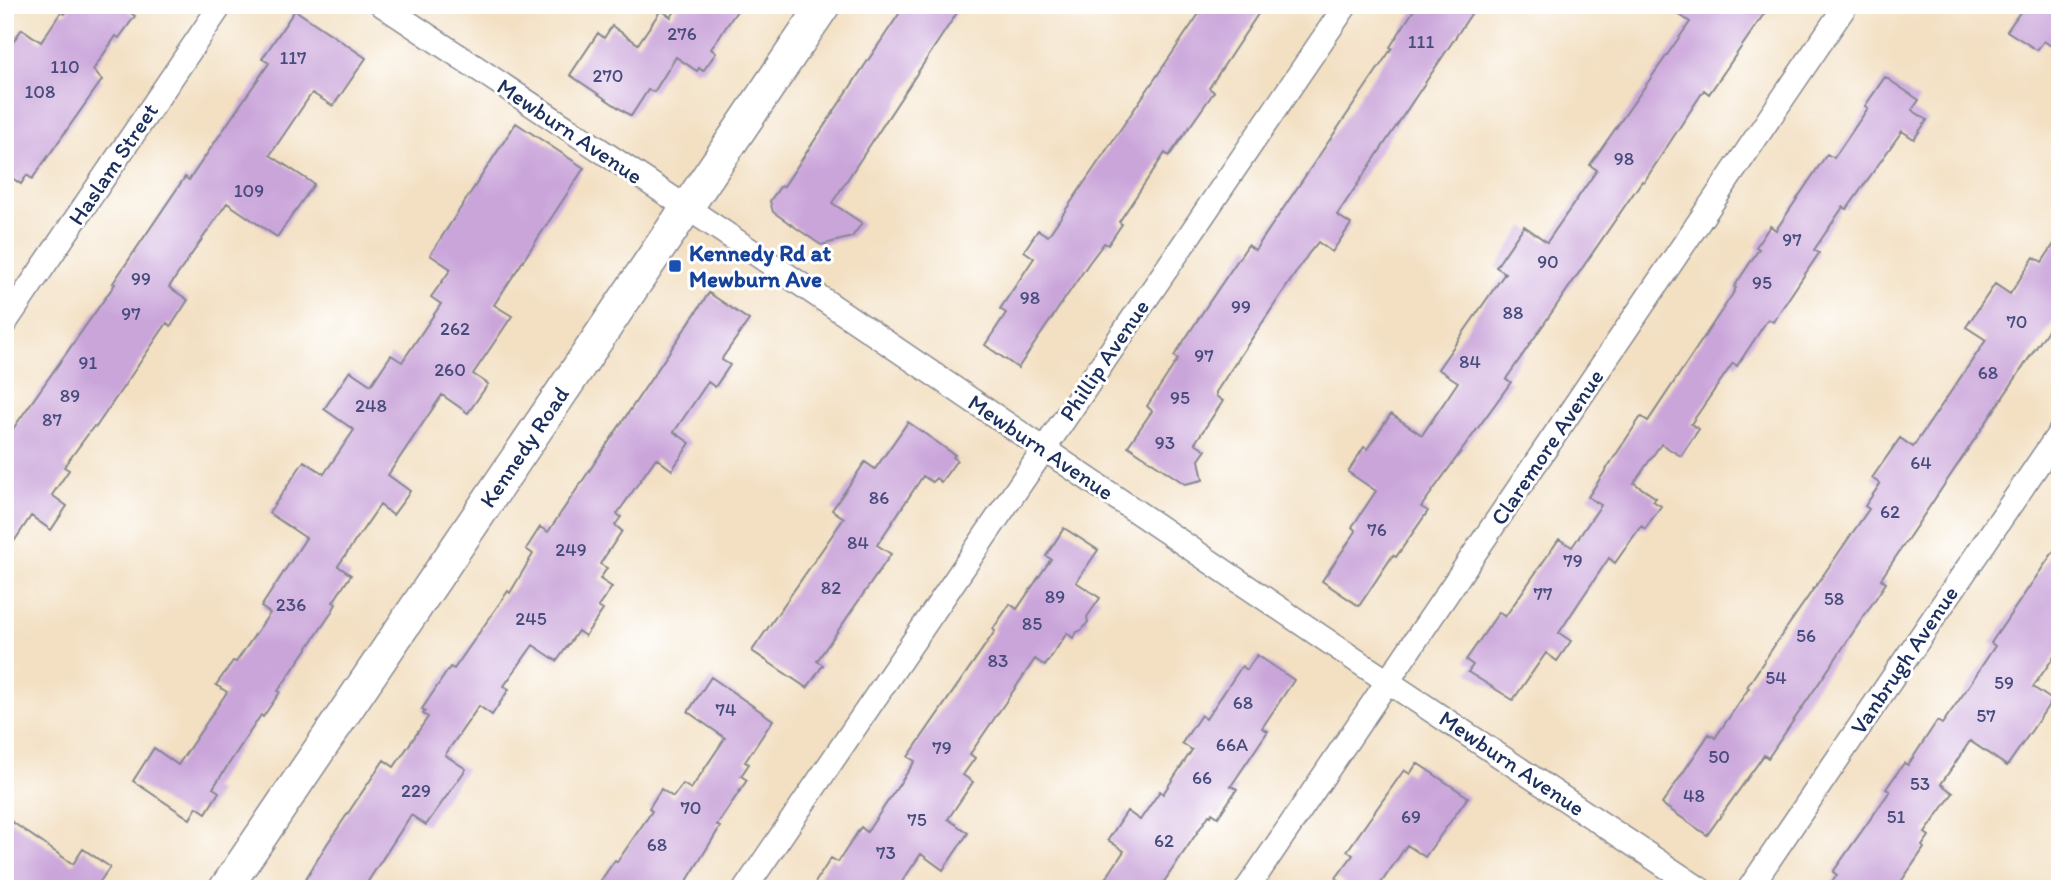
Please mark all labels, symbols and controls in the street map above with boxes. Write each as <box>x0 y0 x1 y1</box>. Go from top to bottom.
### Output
house number: 276 <box>667 22 697 45</box>
house number: 111 <box>1408 30 1434 53</box>
house number: 117 <box>279 46 307 69</box>
house number: 110 <box>50 55 80 78</box>
house number: 270 <box>592 64 624 87</box>
street label: Mewburn Avenue <box>492 72 648 190</box>
house number: 108 <box>25 80 55 103</box>
street label: Haslam Street <box>62 97 164 230</box>
house number: 98 <box>1614 147 1634 170</box>
house number: 109 <box>234 179 264 202</box>
house number: 97 <box>1782 228 1802 251</box>
place label: Kennedy Rd at Mewburn Ave <box>689 239 832 293</box>
house number: 90 <box>1537 250 1559 273</box>
marker: Kennedy Rd at Mewburn Ave <box>667 258 683 274</box>
house number: 99 <box>131 267 151 290</box>
house number: 95 <box>1752 271 1772 294</box>
house number: 98 <box>1020 286 1040 309</box>
street label: Phillip Avenue <box>1053 294 1155 426</box>
house number: 99 <box>1231 295 1251 318</box>
house number: 88 <box>1503 301 1523 324</box>
house number: 97 <box>121 302 141 325</box>
house number: 70 <box>2006 310 2028 333</box>
house number: 262 <box>440 317 470 340</box>
house number: 97 <box>1194 344 1214 367</box>
house number: 84 <box>1459 350 1481 373</box>
house number: 91 <box>79 351 98 374</box>
house number: 260 <box>434 358 466 381</box>
house number: 68 <box>1978 361 1998 384</box>
street label: Claremore Avenue <box>1484 364 1610 530</box>
street label: Kennedy Road <box>473 381 575 513</box>
house number: 89 <box>60 384 80 407</box>
house number: 95 <box>1170 386 1190 409</box>
street label: Mewburn Avenue <box>963 388 1119 506</box>
house number: 248 <box>355 394 387 417</box>
house number: 87 <box>42 408 62 431</box>
house number: 93 <box>1155 431 1175 454</box>
house number: 64 <box>1910 451 1932 474</box>
house number: 86 <box>869 486 889 509</box>
house number: 62 <box>1880 500 1900 523</box>
house number: 76 <box>1367 518 1387 541</box>
house number: 84 <box>847 531 869 554</box>
house number: 249 <box>555 538 587 561</box>
house number: 79 <box>1563 549 1583 572</box>
house number: 82 <box>821 576 841 599</box>
street label: Vanbrugh Avenue <box>1844 580 1964 740</box>
house number: 77 <box>1534 582 1552 605</box>
house number: 89 <box>1045 585 1065 608</box>
house number: 58 <box>1824 587 1844 610</box>
house number: 236 <box>276 593 306 616</box>
house number: 245 <box>515 607 547 630</box>
house number: 85 <box>1022 612 1042 635</box>
house number: 56 <box>1796 624 1816 647</box>
house number: 83 <box>988 649 1008 672</box>
house number: 54 <box>1765 666 1787 689</box>
house number: 59 <box>1994 671 2014 694</box>
house number: 68 <box>1233 691 1253 714</box>
house number: 74 <box>716 698 736 721</box>
street label: Mewburn Avenue <box>1434 704 1590 822</box>
house number: 57 <box>1976 704 1996 727</box>
house number: 66A <box>1216 733 1248 756</box>
house number: 79 <box>932 736 952 759</box>
house number: 50 <box>1708 745 1730 768</box>
house number: 66 <box>1192 766 1212 789</box>
house number: 53 <box>1910 772 1930 795</box>
house number: 229 <box>401 779 431 802</box>
house number: 48 <box>1683 784 1705 807</box>
house number: 70 <box>680 796 702 819</box>
house number: 69 <box>1401 805 1421 828</box>
house number: 51 <box>1887 805 1906 828</box>
house number: 75 <box>907 808 927 831</box>
house number: 62 <box>1154 829 1174 852</box>
house number: 68 <box>647 833 667 856</box>
house number: 73 <box>876 841 896 864</box>

